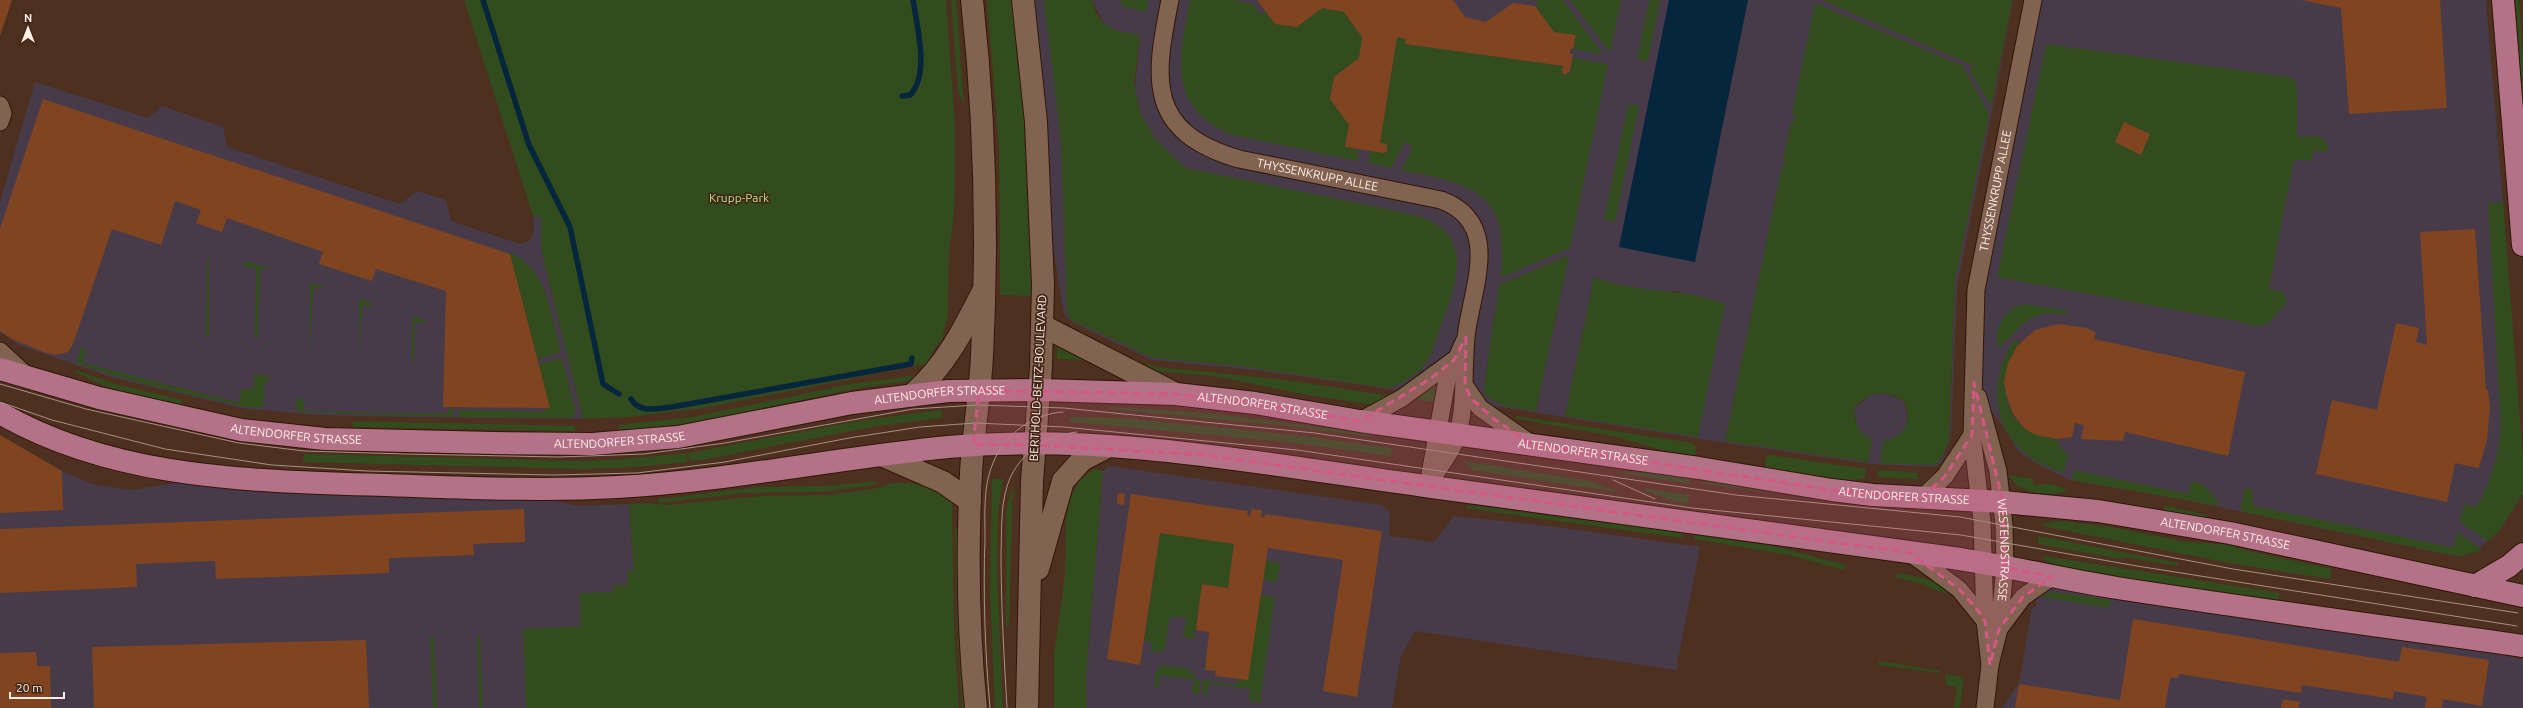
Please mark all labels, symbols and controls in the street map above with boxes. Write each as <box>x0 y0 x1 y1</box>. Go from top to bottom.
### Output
north arrow <box>8 8 48 48</box>
text: N <box>24 12 32 24</box>
street label: THYSSENKRUPP ALLEE <box>1977 129 2013 253</box>
street label: THYSSENKRUPP ALLEE <box>1256 156 1380 193</box>
park label: Krupp-Park <box>709 191 769 204</box>
street label: BERTHOLD-BEITZ-BOULEVARD <box>1027 294 1048 462</box>
street label: ALTENDORFER STRASSE <box>873 383 1005 406</box>
street label: ALTENDORFER STRASSE <box>1197 389 1329 421</box>
street label: ALTENDORFER STRASSE <box>229 421 362 446</box>
street label: ALTENDORFER STRASSE <box>554 429 686 450</box>
street label: ALTENDORFER STRASSE <box>1517 436 1650 467</box>
street label: ALTENDORFER STRASSE <box>1838 484 1970 506</box>
street label: WESTENDSTRASSE <box>1995 498 2012 602</box>
street label: ALTENDORFER STRASSE <box>2160 515 2292 552</box>
scale bar <box>10 674 64 700</box>
text: 20 m <box>16 681 43 694</box>

